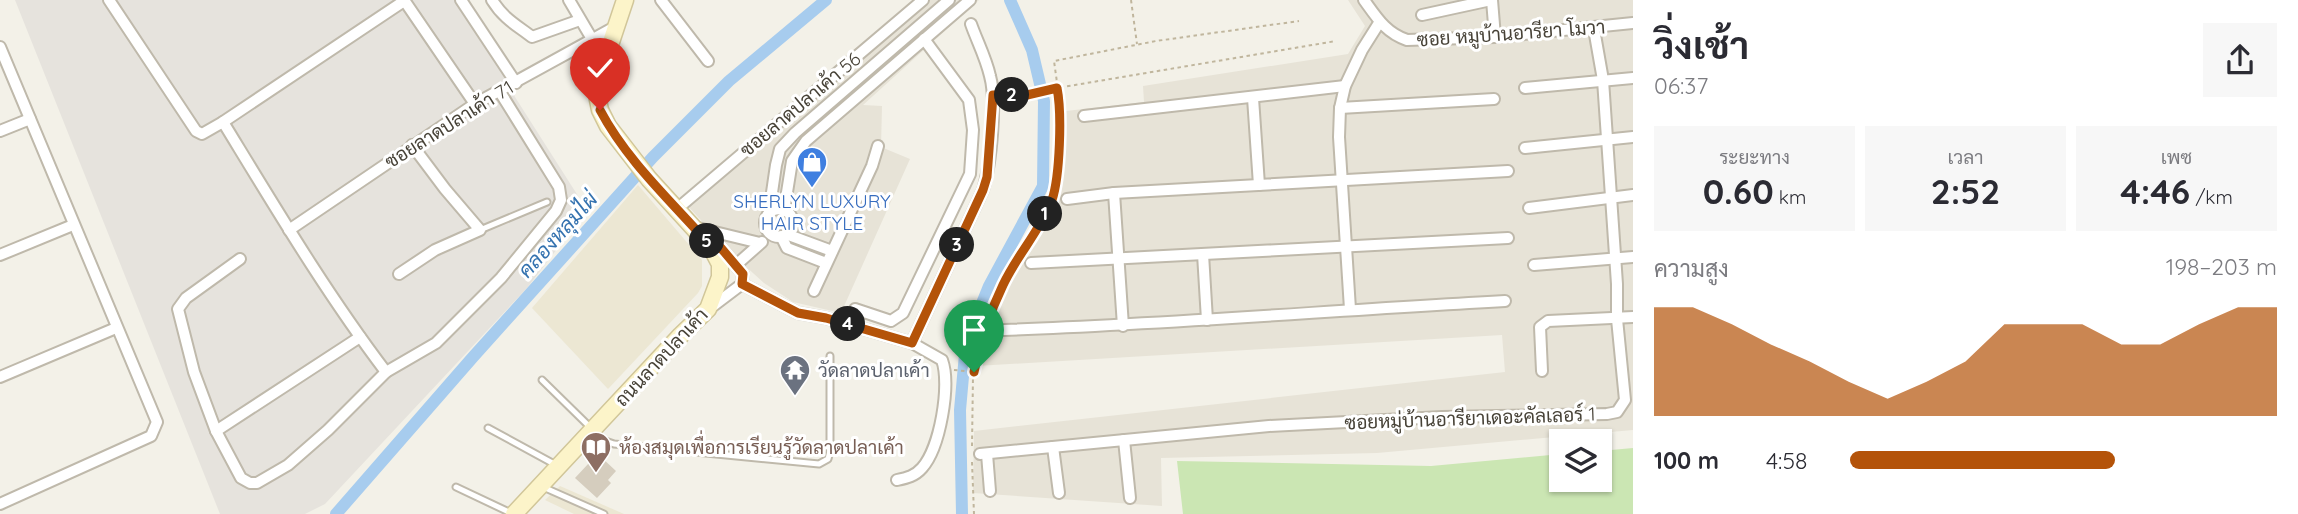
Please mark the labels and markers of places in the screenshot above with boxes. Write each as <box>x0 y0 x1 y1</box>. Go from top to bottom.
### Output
pin <box>570 38 630 110</box>
pin: 2 <box>995 78 1030 112</box>
shop icon: SHERLYN LUXURY HAIR STYLE <box>795 145 829 189</box>
place label: SHERLYN LUXURY HAIR STYLE <box>733 189 891 235</box>
pin: 1 <box>1028 196 1062 232</box>
pin: 5 <box>690 224 724 258</box>
pin: 3 <box>940 228 974 262</box>
pin <box>944 300 1004 372</box>
pin: 4 <box>830 306 866 342</box>
temple icon: วัดลาดปลาเค้า <box>778 353 812 397</box>
place label: วัดลาดปลาเค้า <box>818 358 930 382</box>
library icon: ห้องสมุดเพื่อการเรียนรู้วัดลาดปลาเค้า <box>579 430 613 474</box>
place label: ห้องสมุดเพื่อการเรียนรู้วัดลาดปลาเค้า <box>619 430 904 461</box>

